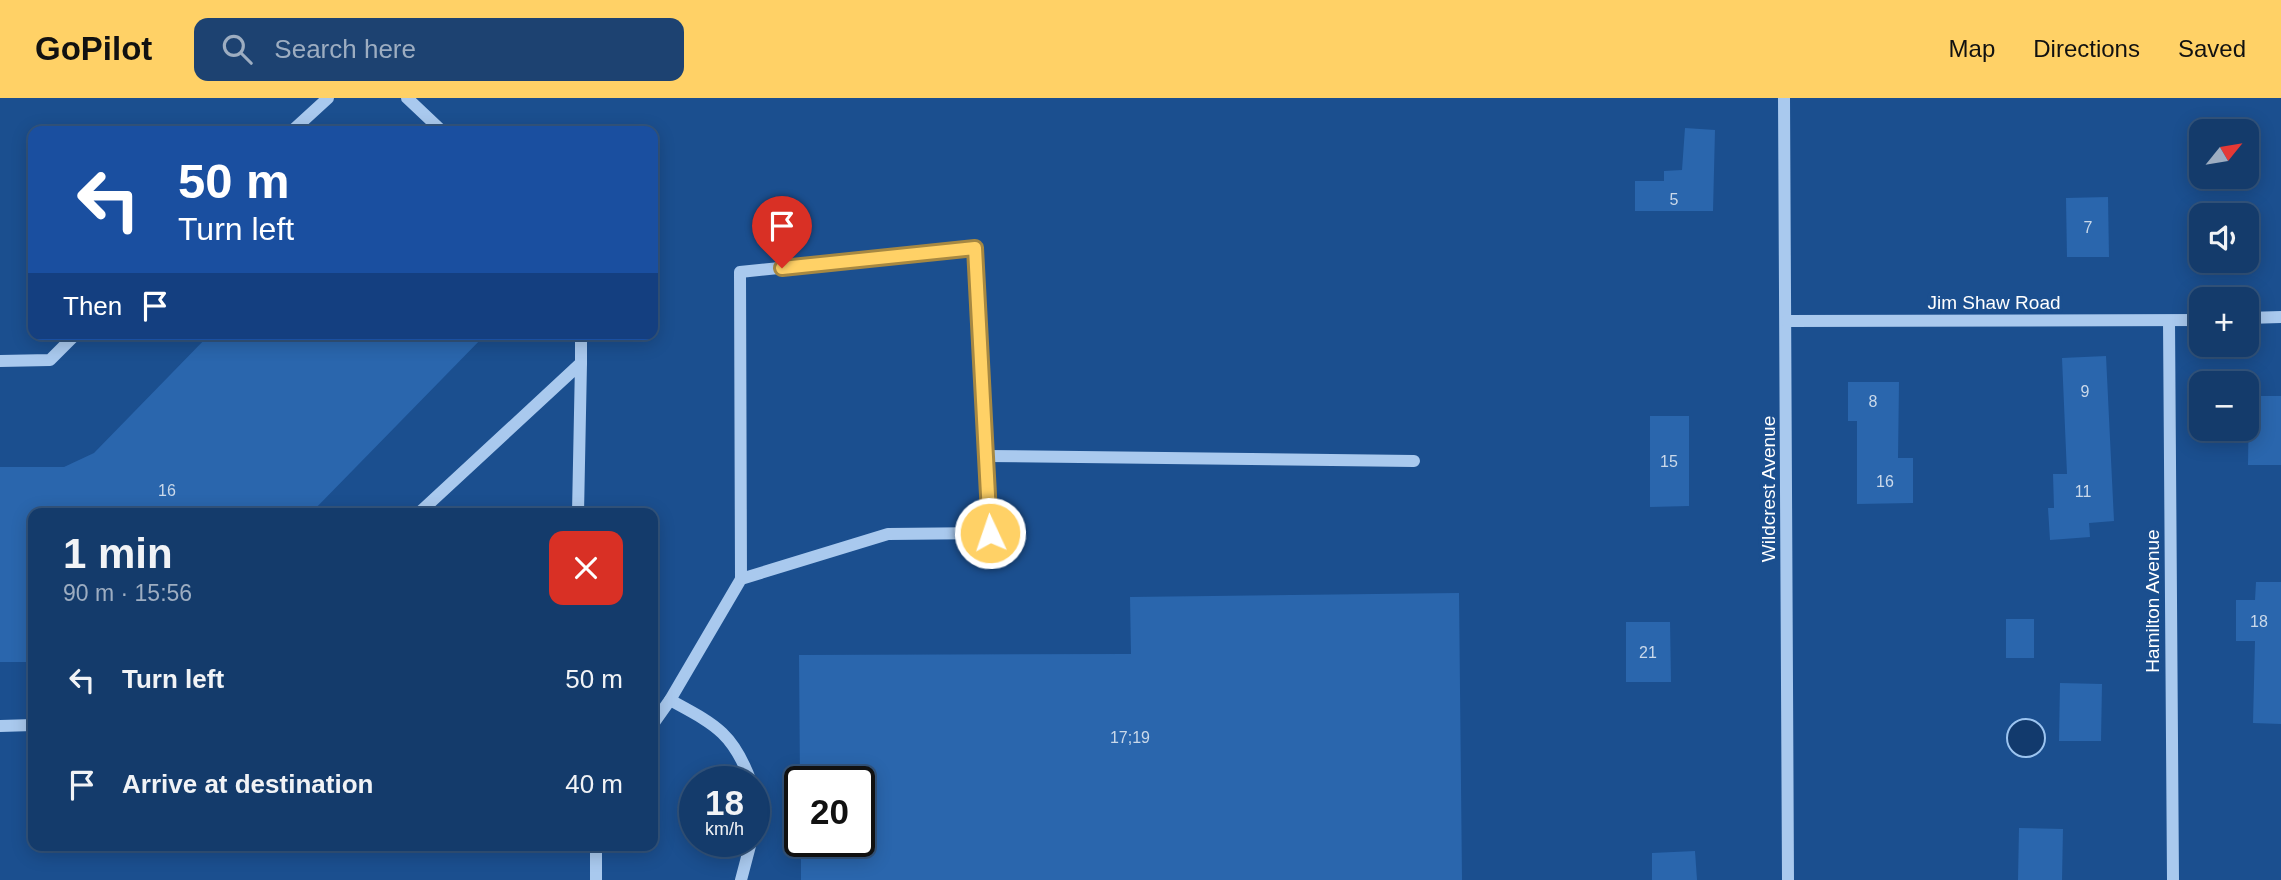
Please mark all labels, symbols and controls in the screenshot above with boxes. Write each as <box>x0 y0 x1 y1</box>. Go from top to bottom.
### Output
search box <box>194 18 684 81</box>
text: GoPilot <box>35 30 152 67</box>
icon: search <box>218 30 256 68</box>
text: Search here <box>274 34 416 64</box>
text: Map <box>1949 35 1995 62</box>
text: Directions <box>2033 35 2140 62</box>
text: Saved <box>2178 35 2246 62</box>
north arrow <box>2189 119 2259 189</box>
map controls <box>2189 119 2259 441</box>
icon: left <box>63 154 154 245</box>
text: 50 m <box>178 154 290 208</box>
house number: 5 <box>1670 191 1679 208</box>
pin <box>752 196 812 268</box>
button: sound <box>2189 203 2259 273</box>
icon: arrive <box>763 207 801 245</box>
text: Turn left <box>178 211 294 247</box>
house number: 7 <box>2084 219 2093 236</box>
icon: arrive <box>136 287 174 325</box>
button: + <box>2189 287 2259 357</box>
text: Then <box>63 291 122 321</box>
street label: Jim Shaw Road <box>1927 292 2061 313</box>
button: − <box>2189 371 2259 441</box>
house number: 9 <box>2081 383 2090 400</box>
house number: 8 <box>1869 393 1878 410</box>
street label: Wildcrest Avenue <box>1758 416 1779 562</box>
house number: 15 <box>1660 453 1678 470</box>
house number: 16 <box>1876 473 1894 490</box>
house number: 16 <box>158 482 176 499</box>
house number: 11 <box>2075 483 2091 500</box>
position arrow <box>953 496 1027 570</box>
street label: Hamilton Avenue <box>2142 529 2163 673</box>
text: 1 min <box>63 530 173 577</box>
button: close <box>549 531 623 605</box>
text: 90 m · 15:56 <box>63 580 192 606</box>
house number: 18 <box>2250 613 2268 630</box>
house number: 21 <box>1639 644 1657 661</box>
icon: left <box>63 661 101 699</box>
text: Turn left <box>122 664 224 694</box>
text: 50 m <box>565 664 623 694</box>
house number: 17;19 <box>1110 729 1150 746</box>
icon: arrive <box>63 766 101 804</box>
speed limit sign: 20 <box>784 766 875 857</box>
text: Arrive at destination <box>122 769 373 799</box>
text: 40 m <box>565 769 623 799</box>
text: 18 <box>705 783 744 822</box>
text: km/h <box>705 819 744 839</box>

